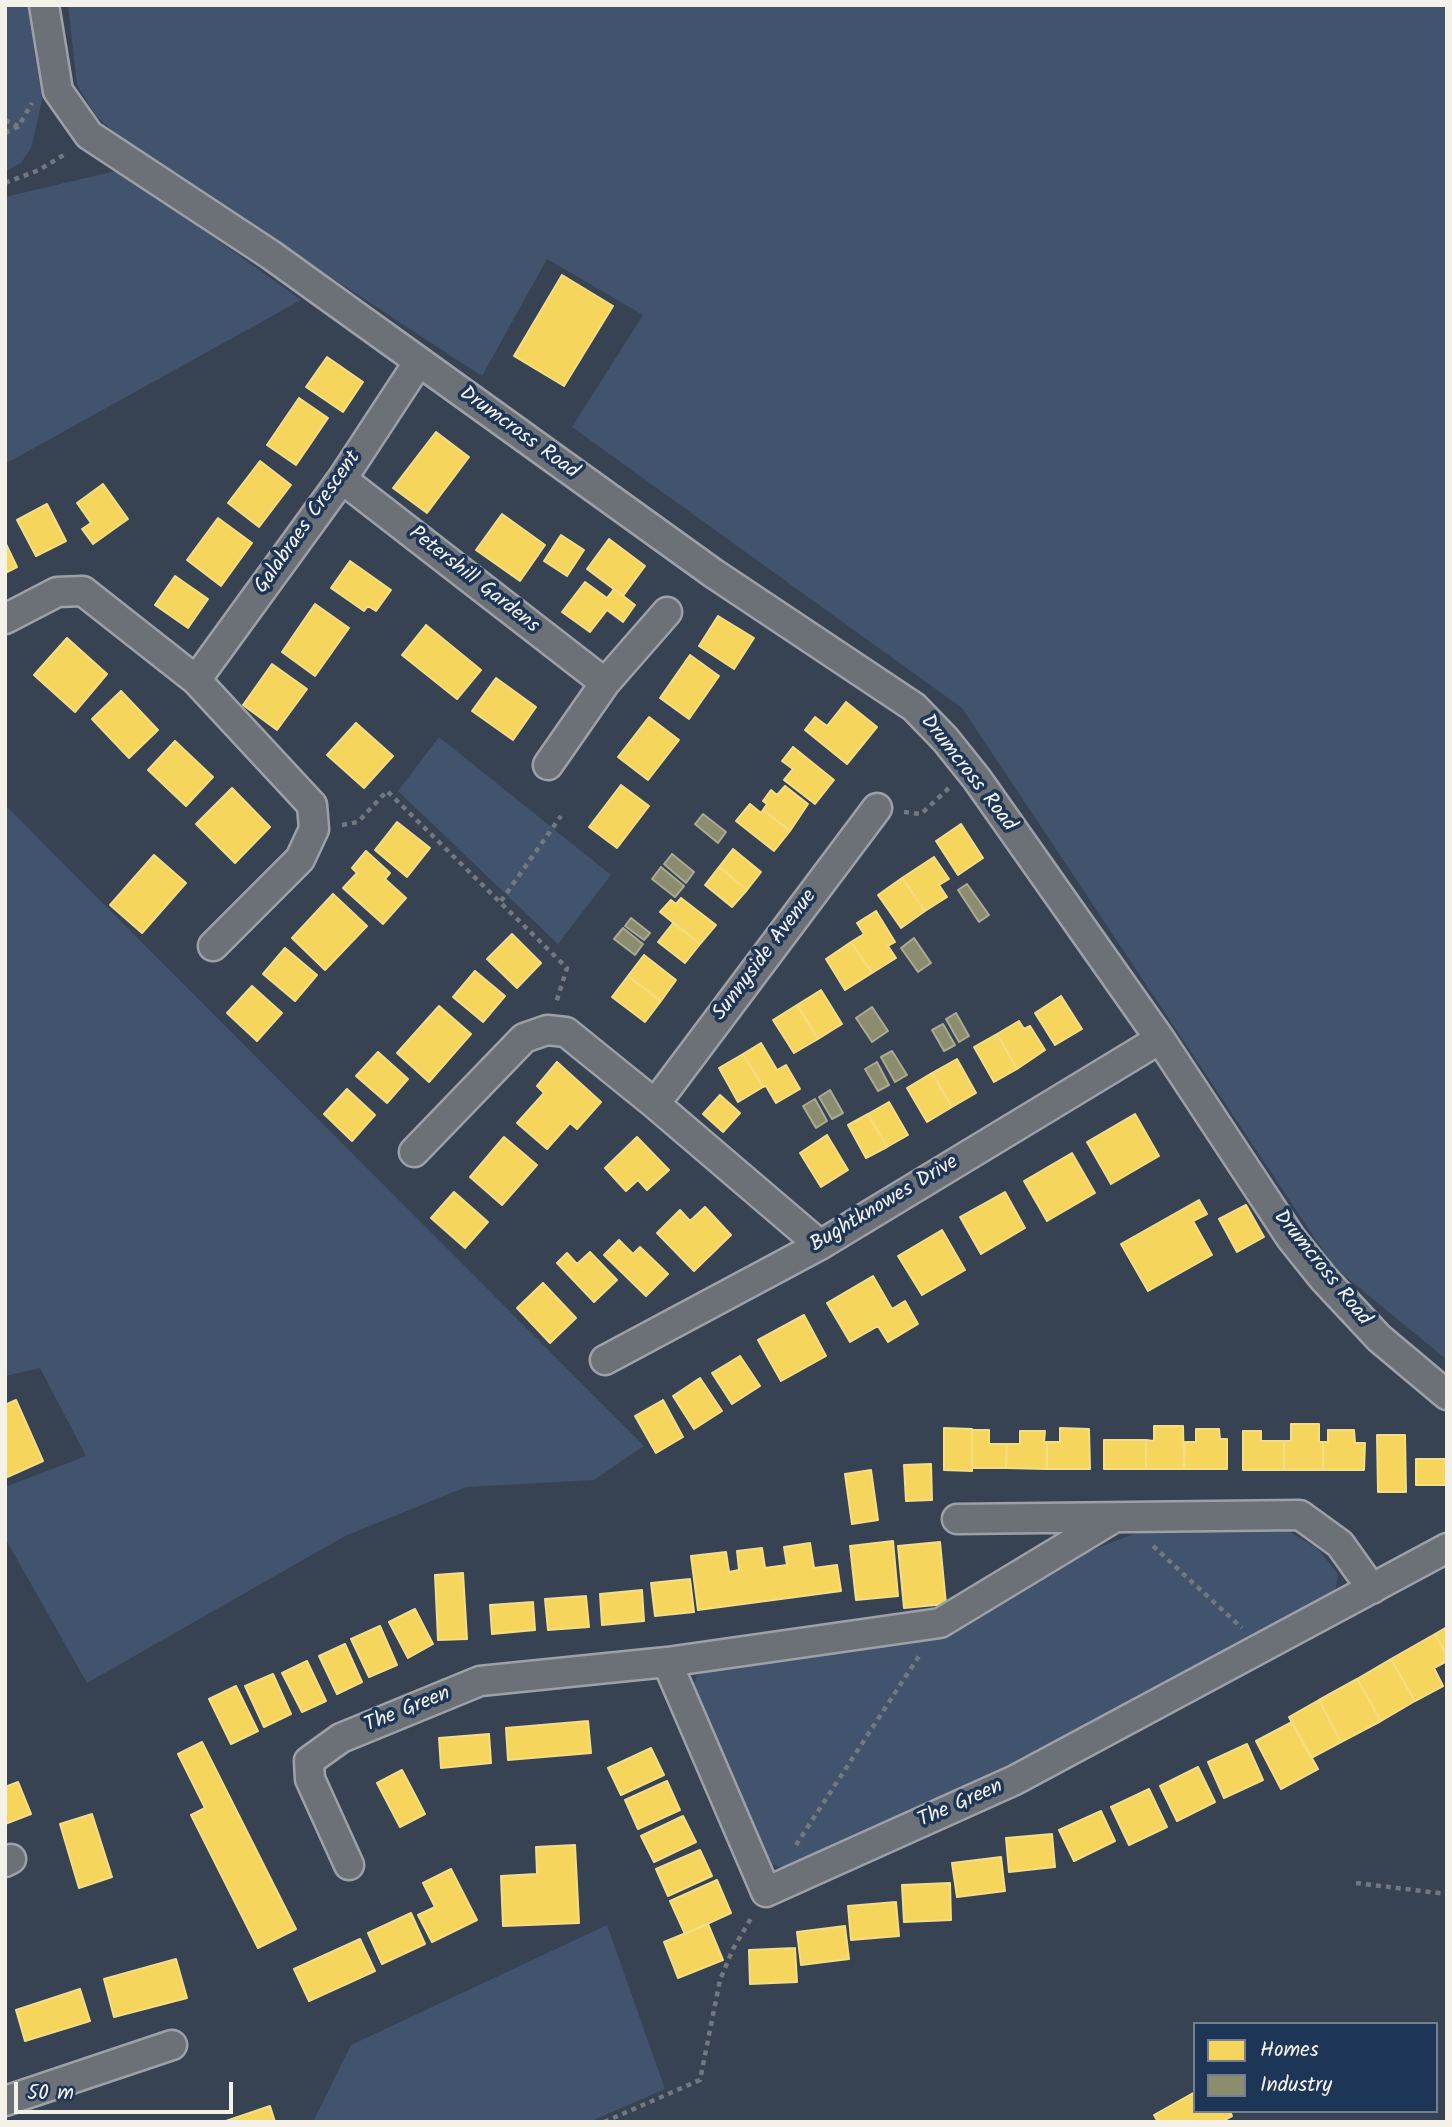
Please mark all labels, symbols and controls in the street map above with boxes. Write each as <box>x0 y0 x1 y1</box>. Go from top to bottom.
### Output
street label: Drumcross Road <box>453 382 583 486</box>
street label: Galabraes Crescent <box>250 447 368 599</box>
street label: Petershill Gardens <box>403 522 543 640</box>
street label: Drumcross Road <box>914 710 1020 838</box>
street label: Sunnyside Avenue <box>709 885 823 1027</box>
street label: Bughtknowes Drive <box>806 1151 964 1259</box>
street label: Drumcross Road <box>1267 1206 1375 1332</box>
street label: The Green <box>361 1682 455 1740</box>
street label: The Green <box>915 1775 1007 1835</box>
legend <box>1193 2022 1438 2113</box>
text: Homes <box>1260 2034 1319 2067</box>
scale bar <box>18 2068 236 2112</box>
text: Industry <box>1260 2069 1332 2102</box>
text: 50 m <box>27 2077 74 2110</box>

